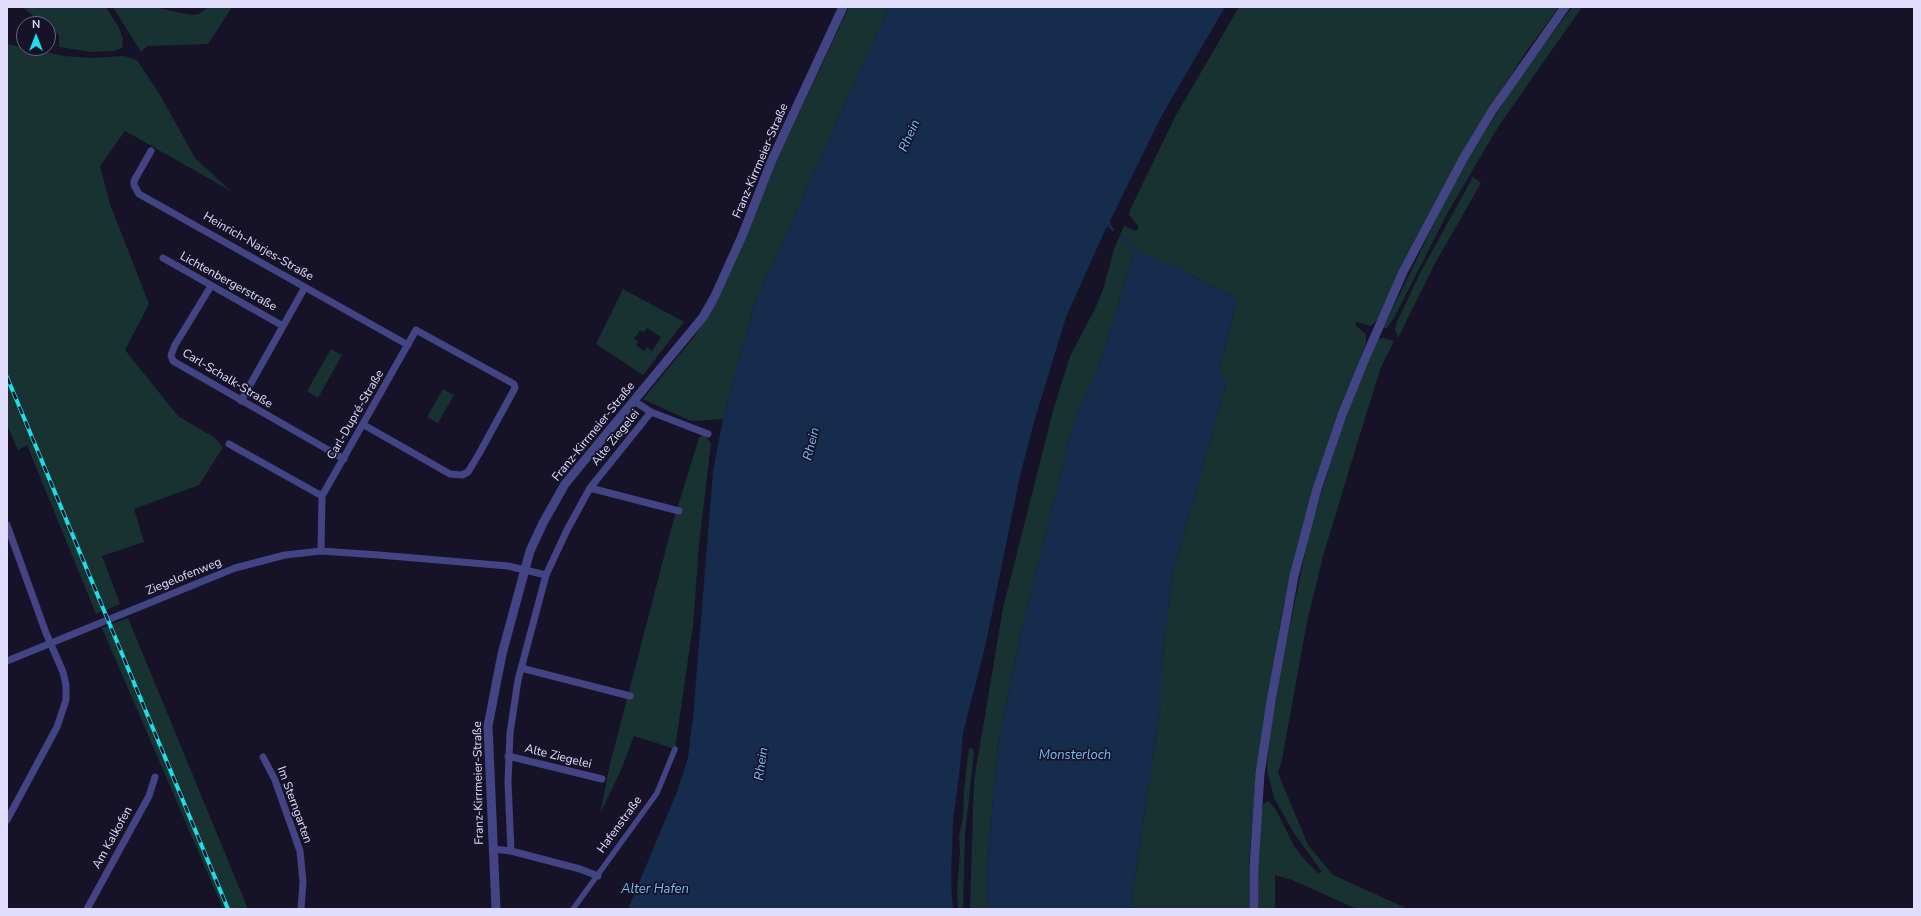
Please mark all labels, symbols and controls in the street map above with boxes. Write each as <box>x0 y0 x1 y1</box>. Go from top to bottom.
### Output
north arrow <box>16 16 56 56</box>
text: N <box>32 17 40 32</box>
street label: Franz-Kirrmeier-Straße <box>730 101 792 221</box>
water label: Rhein <box>896 118 924 154</box>
street label: Heinrich-Narjes-Straße <box>200 210 316 284</box>
street label: Lichtenbergerstraße <box>177 249 279 315</box>
street label: Carl-Schalk-Straße <box>179 346 275 412</box>
street label: Carl-Dupré-Straße <box>324 368 388 462</box>
street label: Franz-Kirrmeier-Straße <box>550 379 638 485</box>
street label: Alte Ziegelei <box>589 407 643 469</box>
water label: Rhein <box>800 426 824 462</box>
street label: Ziegelofenweg <box>144 555 224 599</box>
street label: Franz-Kirrmeier-Straße <box>471 721 487 845</box>
street label: Alte Ziegelei <box>523 742 593 772</box>
water label: Rhein <box>752 746 772 782</box>
water label: Monsterloch <box>1039 748 1111 764</box>
street label: Im Sterngarten <box>273 765 315 845</box>
street label: Hafenstraße <box>595 794 645 856</box>
street label: Am Kalkofen <box>90 804 136 872</box>
water label: Alter Hafen <box>621 882 689 898</box>

